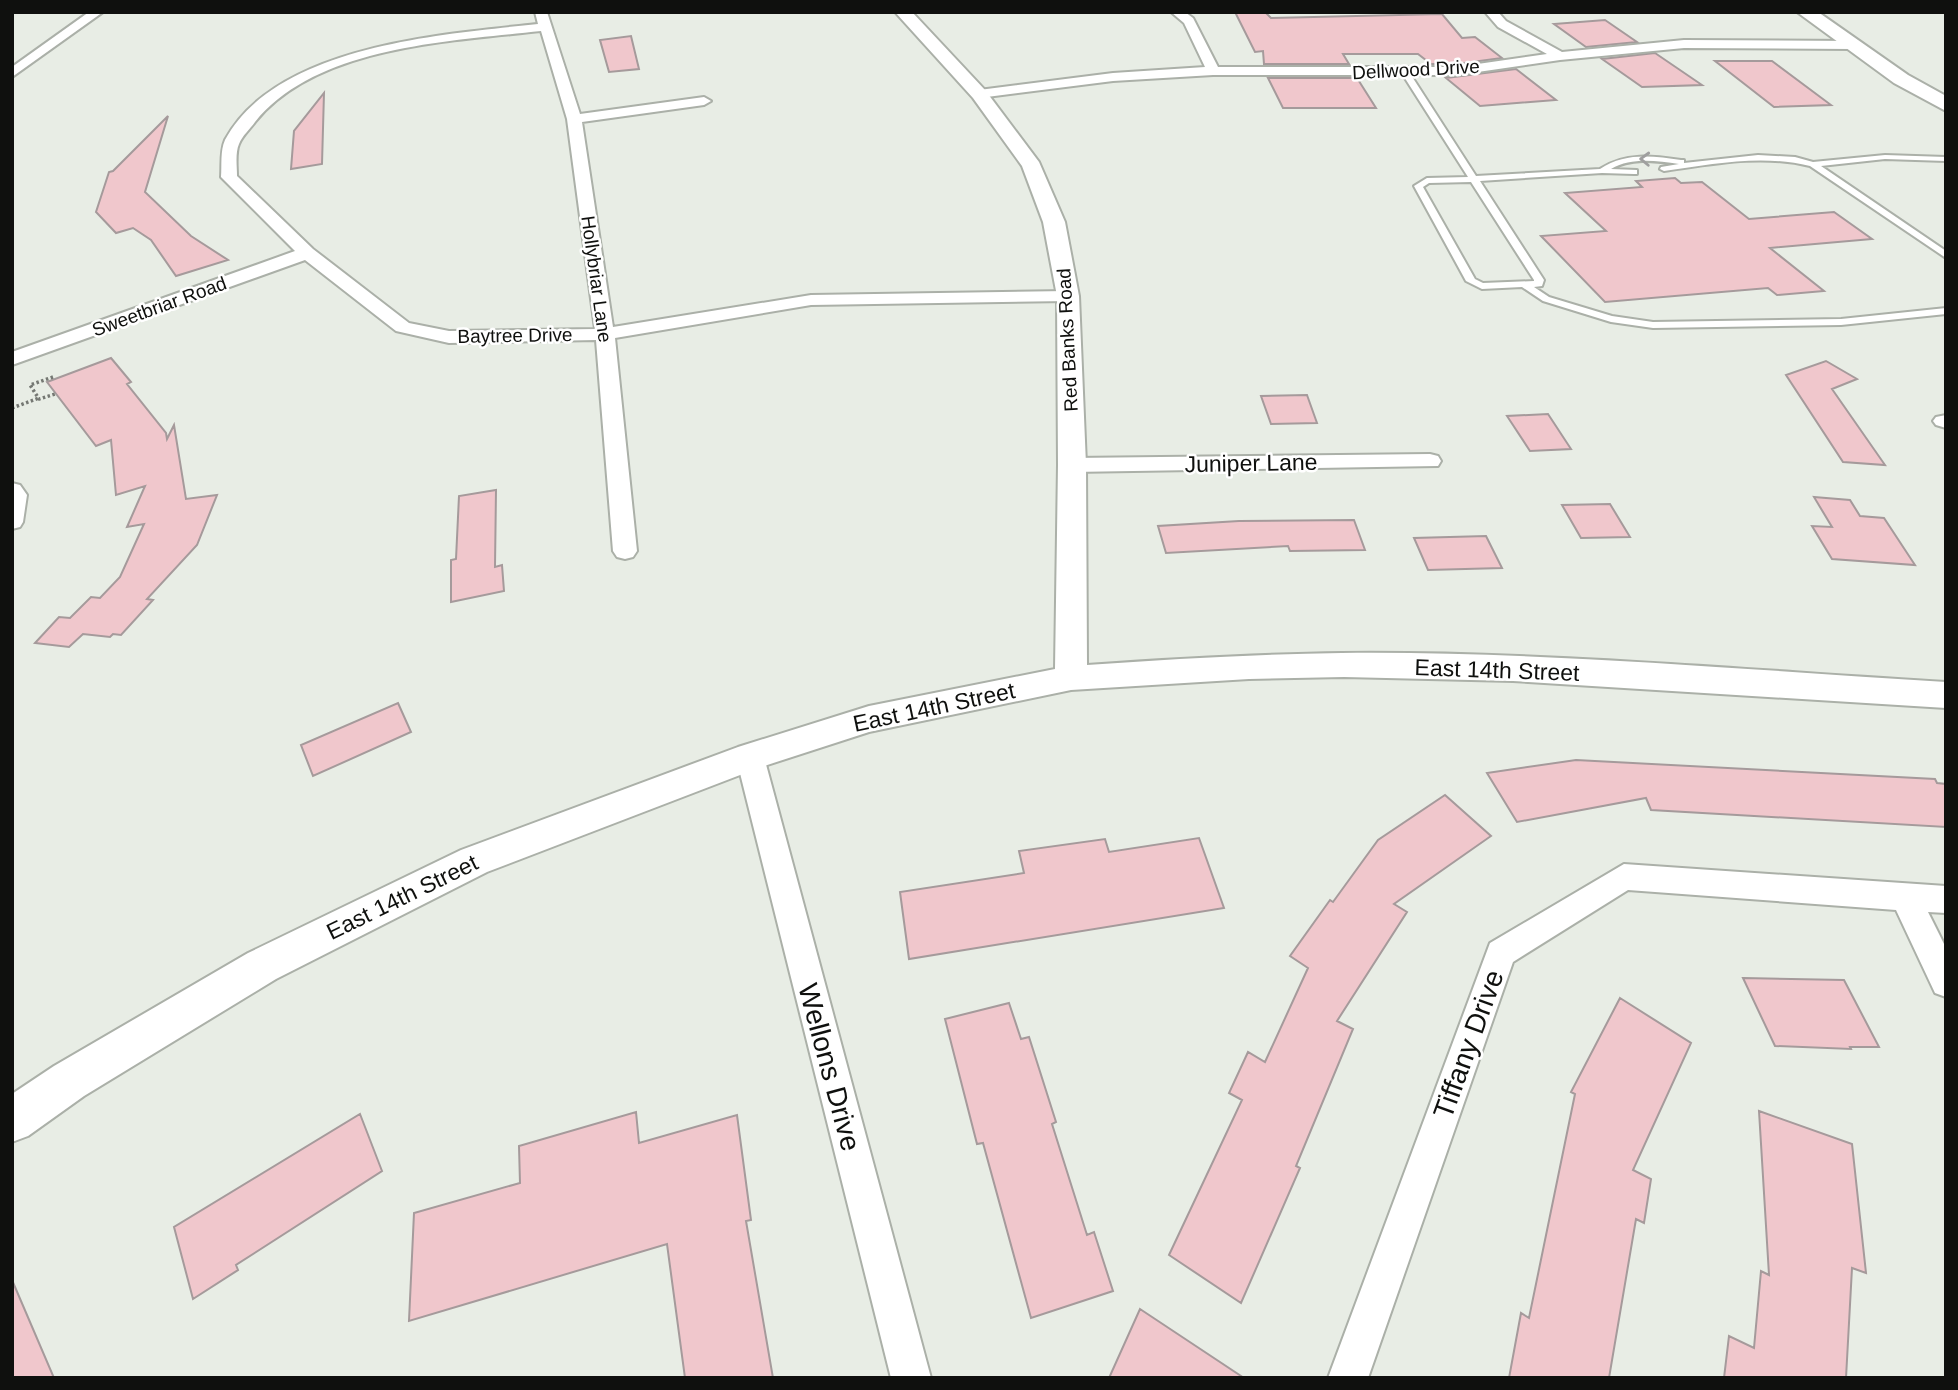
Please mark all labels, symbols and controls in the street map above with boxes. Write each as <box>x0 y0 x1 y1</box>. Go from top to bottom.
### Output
street label: Dellwood Drive <box>1352 56 1480 83</box>
one-way arrow <box>1639 151 1650 166</box>
street label: Hollybriar Lane <box>577 214 616 344</box>
street label: Red Banks Road <box>1053 268 1082 412</box>
street label: Sweetbriar Road <box>89 272 229 341</box>
street label: Baytree Drive <box>457 324 573 347</box>
street label: Juniper Lane <box>1184 449 1318 477</box>
street label: East 14th Street <box>1414 654 1580 686</box>
street label: East 14th Street <box>851 677 1018 737</box>
street label: East 14th Street <box>322 849 482 945</box>
street label: Tiffany Drive <box>1427 966 1510 1123</box>
street label: Wellons Drive <box>792 980 867 1154</box>

